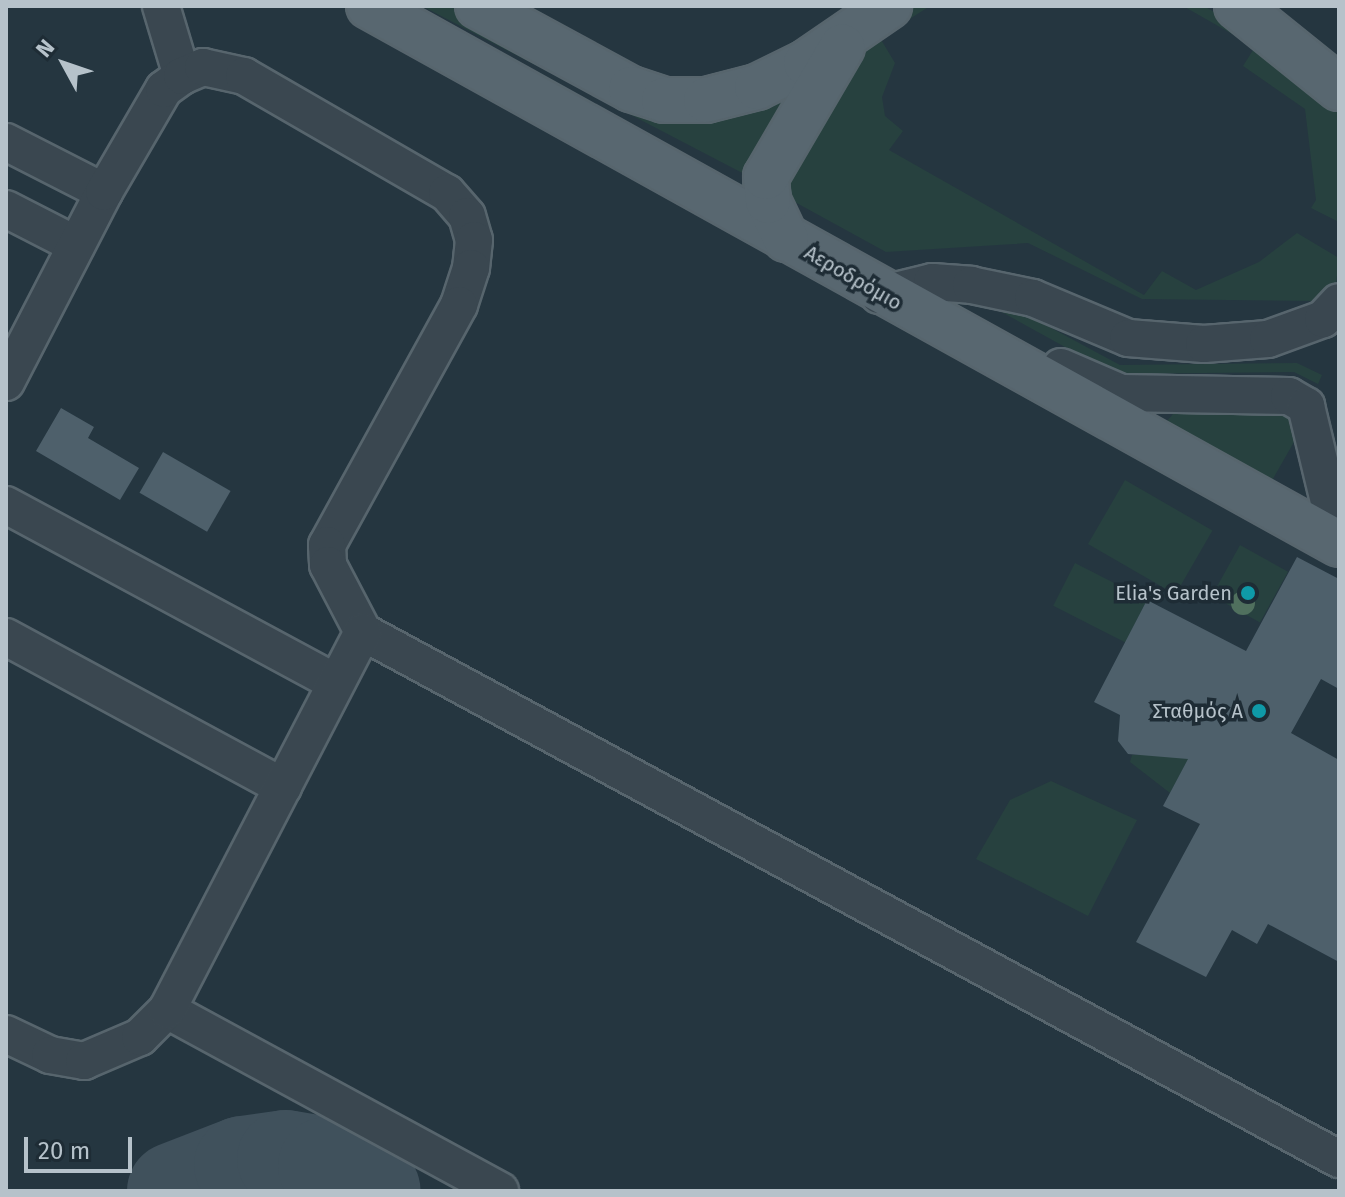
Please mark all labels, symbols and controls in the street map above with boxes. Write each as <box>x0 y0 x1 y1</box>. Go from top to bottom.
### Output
north arrow <box>24 24 104 104</box>
text: N <box>30 34 60 63</box>
street label: Αεροδρόμιο <box>800 241 906 315</box>
place label: Elia's Garden <box>1115 581 1232 605</box>
marker: Elia's Garden <box>1239 584 1257 602</box>
place label: Σταθμός Α <box>1153 699 1243 723</box>
marker: Σταθμός Α <box>1250 702 1268 720</box>
scale bar <box>28 1121 136 1171</box>
text: 20 m <box>38 1137 90 1165</box>

